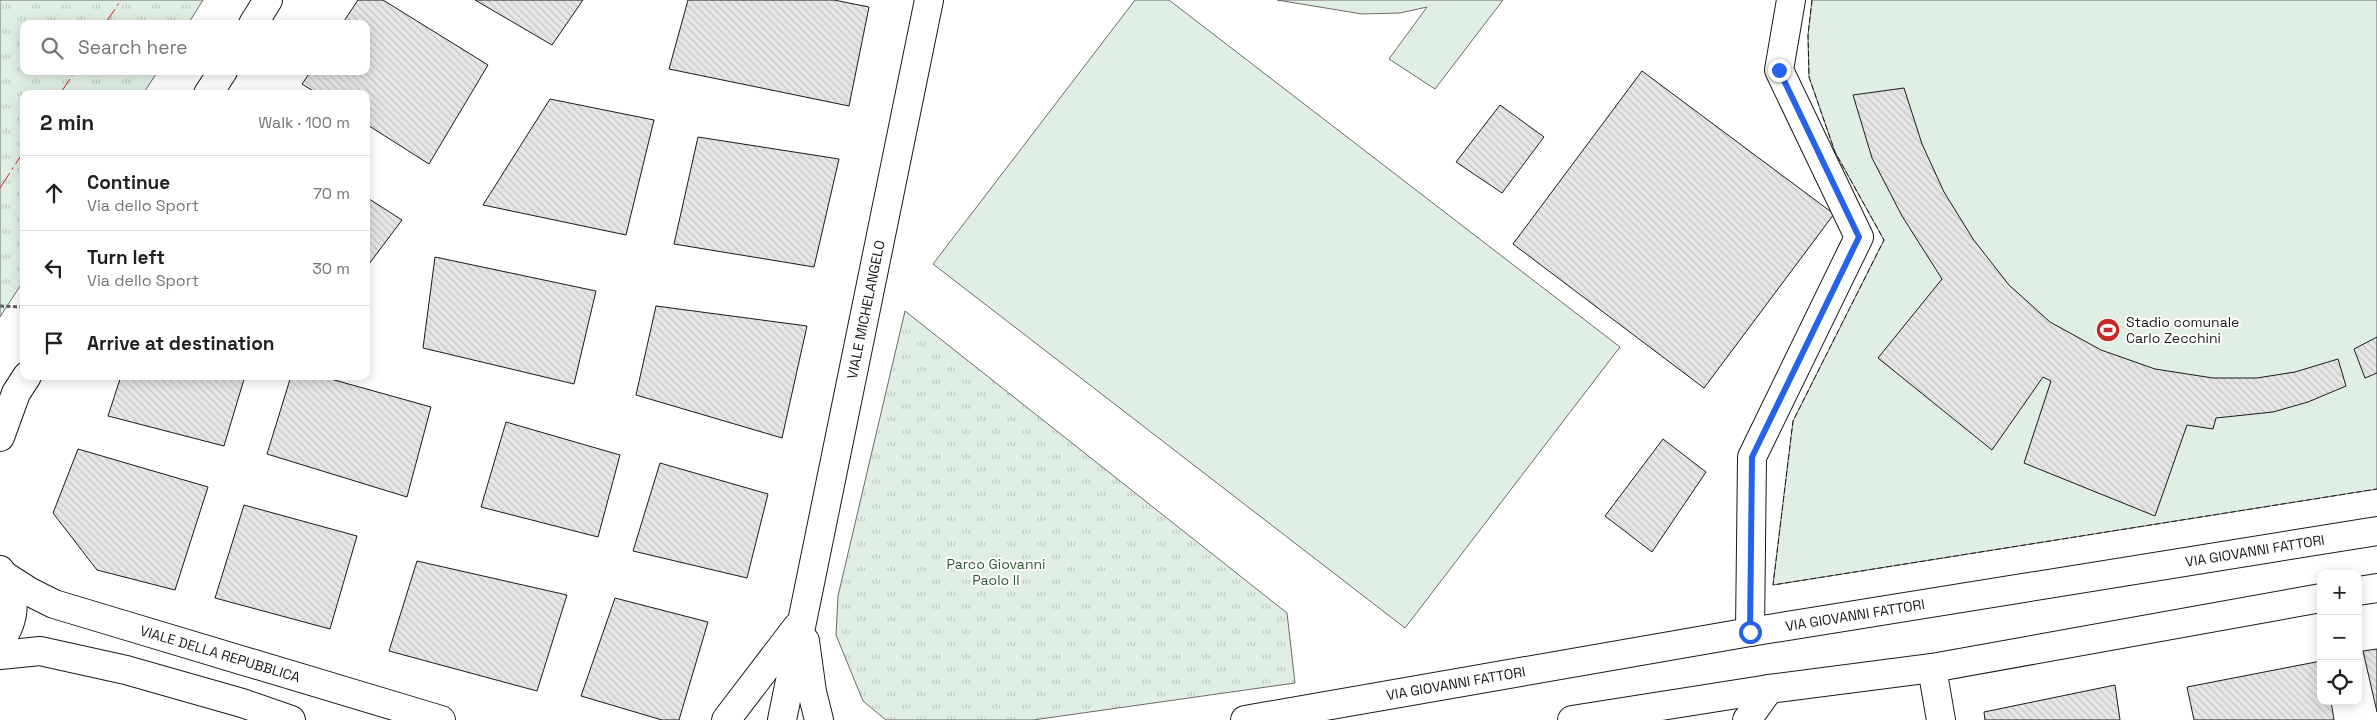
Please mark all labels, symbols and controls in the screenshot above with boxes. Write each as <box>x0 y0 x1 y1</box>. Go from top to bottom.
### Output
search box <box>20 20 370 75</box>
icon: search <box>38 34 66 62</box>
text: Search here <box>78 35 188 60</box>
route end <box>1768 59 1791 82</box>
text: 2 min <box>40 109 94 136</box>
text: Walk · 100 m <box>258 112 350 133</box>
text: Continue <box>87 170 170 195</box>
icon: ahead <box>40 179 68 207</box>
text: 70 m <box>313 183 350 204</box>
text: Via dello Sport <box>87 195 199 216</box>
street label: VIALE MICHELANGELO <box>843 238 889 381</box>
text: Turn left <box>87 245 165 270</box>
icon: left <box>40 254 68 282</box>
text: 30 m <box>312 258 350 279</box>
text: Via dello Sport <box>87 270 199 291</box>
place label: Stadio comunale Carlo Zecchini <box>2126 313 2239 347</box>
sports icon: Stadio comunale Carlo Zecchini <box>2095 317 2121 343</box>
icon: arrive <box>40 329 68 357</box>
text: Arrive at destination <box>87 331 275 356</box>
street label: VIA GIOVANNI FATTORI <box>2184 531 2326 571</box>
park label: Parco Giovanni Paolo II <box>947 555 1045 589</box>
map controls <box>2317 570 2362 705</box>
button: + <box>2317 570 2362 615</box>
street label: VIA GIOVANNI FATTORI <box>1784 595 1926 635</box>
button: − <box>2317 615 2362 660</box>
street label: VIALE DELLA REPUBBLICA <box>138 621 303 686</box>
route start <box>1739 621 1762 644</box>
button: locate <box>2317 660 2362 705</box>
street label: VIA GIOVANNI FATTORI <box>1385 662 1527 704</box>

